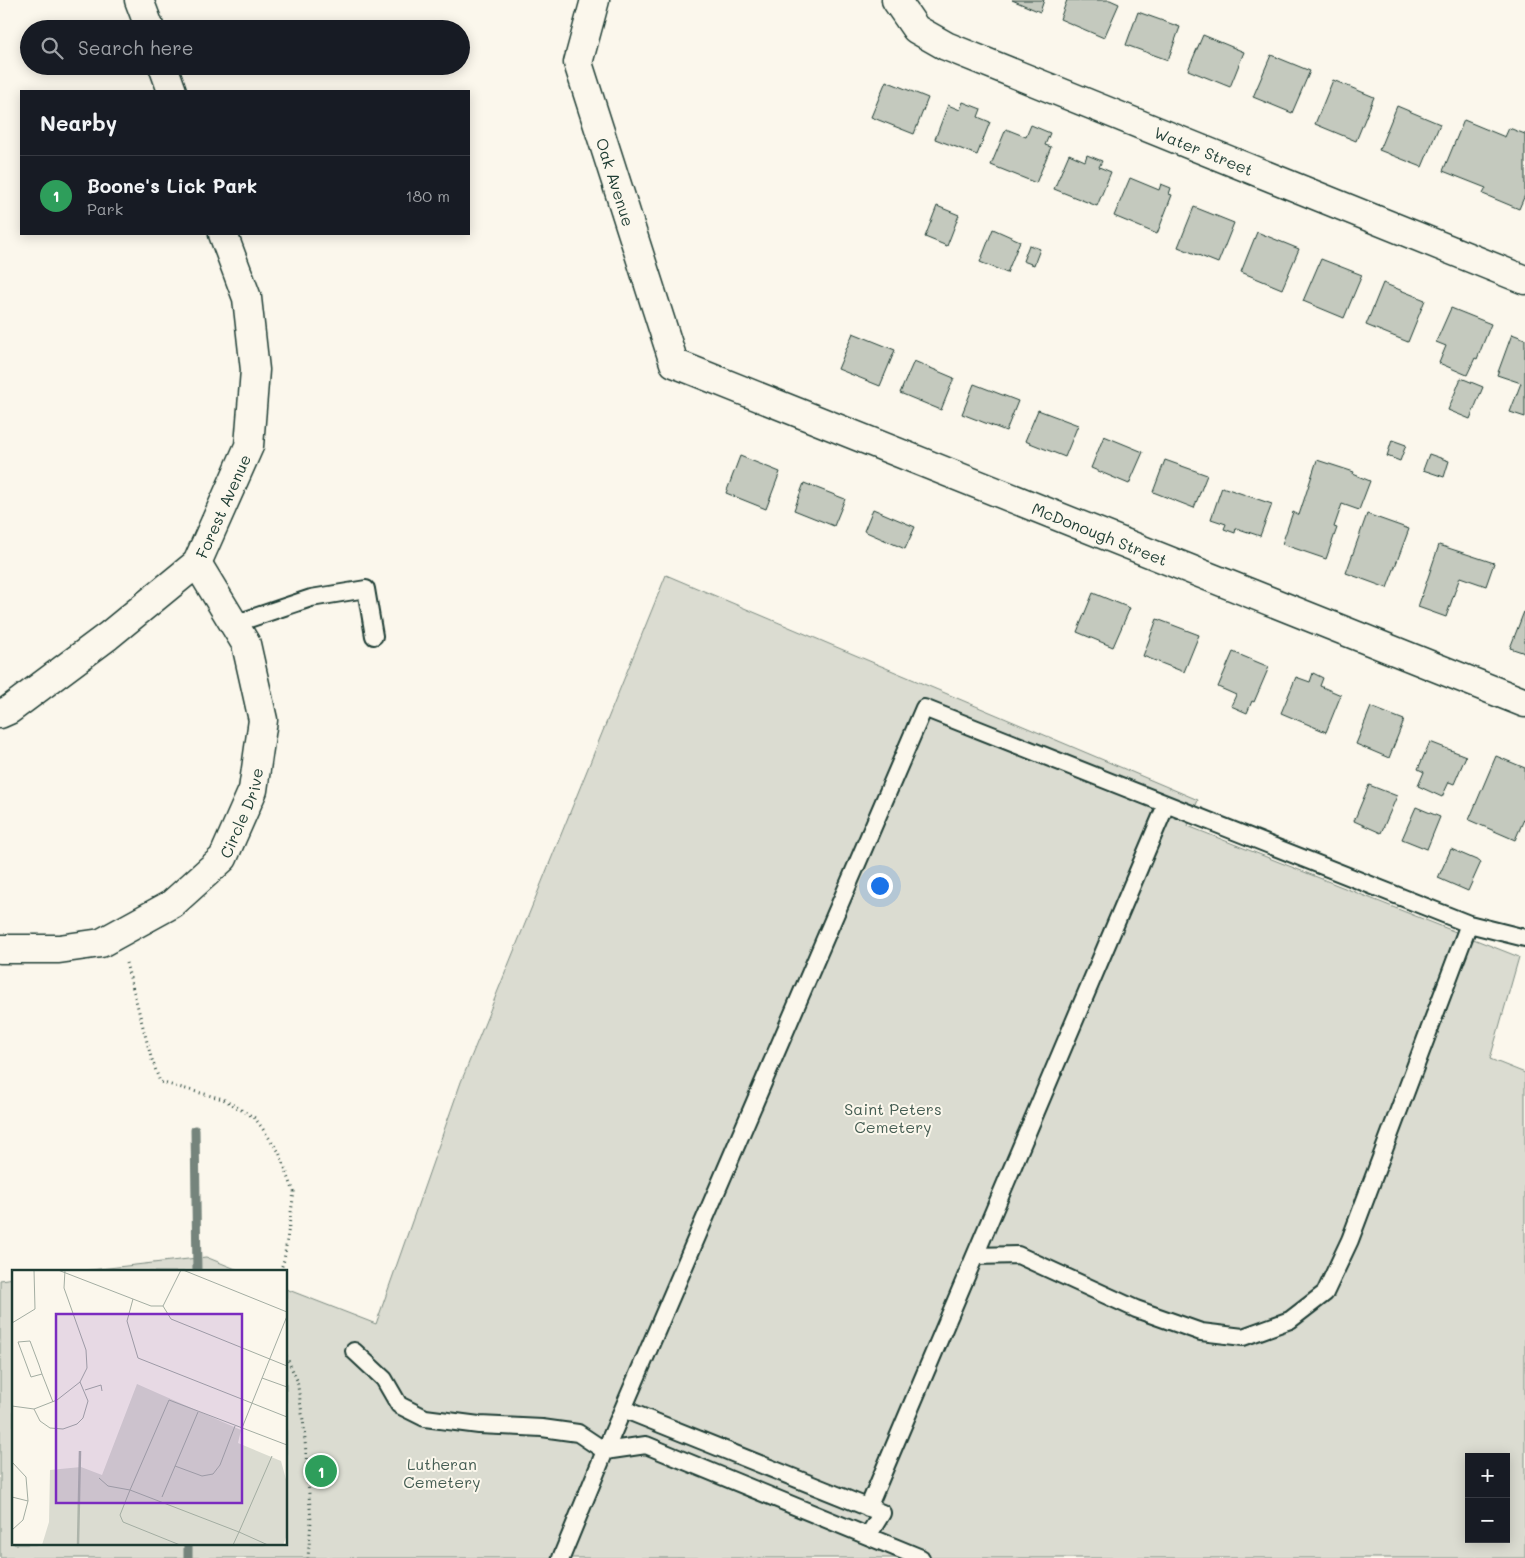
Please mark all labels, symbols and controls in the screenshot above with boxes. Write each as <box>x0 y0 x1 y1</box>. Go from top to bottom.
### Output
search box <box>20 20 470 75</box>
icon: search <box>38 34 66 62</box>
text: Search here <box>78 35 194 60</box>
text: Nearby <box>40 109 117 136</box>
street label: Water Street <box>1151 121 1257 180</box>
street label: Oak Avenue <box>592 135 640 229</box>
text: Boone's Lick Park <box>87 173 257 198</box>
text: 1 <box>52 185 60 206</box>
text: 180 m <box>405 185 450 206</box>
text: Park <box>87 198 123 219</box>
street label: Forest Avenue <box>190 451 255 561</box>
street label: McDonough Street <box>1029 497 1171 570</box>
street label: Circle Drive <box>214 767 267 861</box>
your location <box>867 873 893 899</box>
park label: Saint Peters Cemetery <box>844 1098 942 1137</box>
inset map <box>12 1270 288 1546</box>
pin: 1 <box>305 1452 337 1490</box>
park label: Lutheran Cemetery <box>403 1453 481 1492</box>
map controls <box>1465 1453 1510 1543</box>
button: + <box>1465 1453 1510 1498</box>
button: − <box>1465 1498 1510 1543</box>

